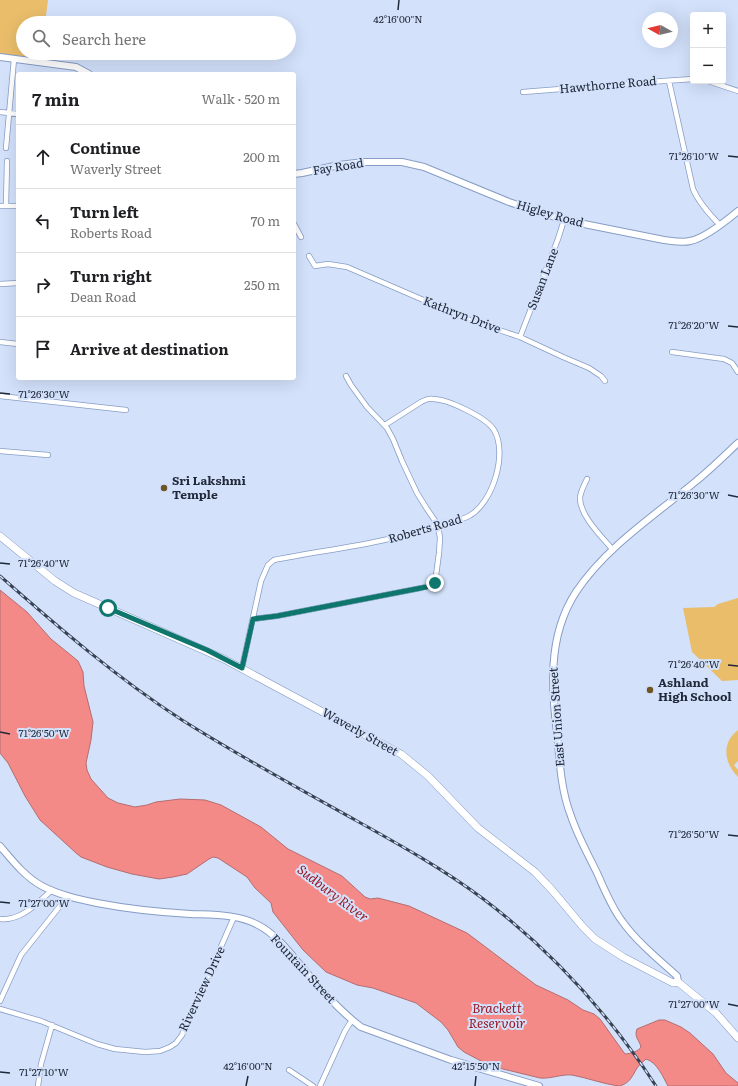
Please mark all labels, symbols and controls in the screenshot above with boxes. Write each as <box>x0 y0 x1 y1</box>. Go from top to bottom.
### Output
text: 42°16'00"N <box>373 11 423 26</box>
north arrow <box>642 12 678 48</box>
map controls <box>690 12 726 84</box>
button: + <box>690 12 726 48</box>
search box <box>16 16 296 60</box>
icon: search <box>30 27 52 49</box>
text: Search here <box>62 27 146 50</box>
button: − <box>690 48 726 84</box>
street label: Hawthorne Road <box>559 71 658 97</box>
text: 7 min <box>32 86 80 111</box>
text: Walk · 520 m <box>201 89 280 108</box>
text: Continue <box>70 136 140 159</box>
icon: ahead <box>32 146 54 168</box>
text: 200 m <box>243 147 280 166</box>
text: 71°26'10"W <box>669 148 719 163</box>
street label: Fay Road <box>311 153 365 179</box>
text: Waverly Street <box>70 159 162 178</box>
street label: Higley Road <box>515 195 587 231</box>
text: Turn left <box>70 200 139 223</box>
icon: left <box>32 210 54 232</box>
text: 70 m <box>251 211 280 230</box>
text: Roberts Road <box>70 223 152 242</box>
street label: Susan Lane <box>522 245 562 312</box>
text: Turn right <box>70 264 152 287</box>
icon: right <box>32 274 54 296</box>
text: 250 m <box>244 275 280 294</box>
text: Dean Road <box>70 287 136 306</box>
street label: Kathryn Drive <box>421 291 504 337</box>
text: 71°26'20"W <box>669 317 720 332</box>
text: Arrive at destination <box>70 337 229 360</box>
icon: arrive <box>32 338 54 360</box>
text: 71°26'30"W <box>18 386 70 401</box>
place label: Sri Lakshmi Temple <box>172 471 247 503</box>
marker: Sri Lakshmi Temple <box>159 483 169 493</box>
text: 71°26'30"W <box>668 487 720 502</box>
street label: Roberts Road <box>386 509 464 547</box>
text: 71°26'40"W <box>18 555 70 570</box>
route end <box>426 574 444 592</box>
route start <box>99 599 117 617</box>
text: 71°26'40"W <box>668 656 720 671</box>
street label: East Union Street <box>544 667 568 767</box>
place label: Ashland High School <box>658 673 732 705</box>
marker: Ashland High School <box>645 685 655 695</box>
street label: Waverly Street <box>319 703 402 760</box>
text: 71°26'50"W <box>19 725 70 740</box>
text: 71°26'50"W <box>669 826 720 841</box>
water label: Sudbury River <box>294 860 373 926</box>
text: 71°27'00"W <box>18 895 70 910</box>
street label: Fountain Street <box>267 930 341 1007</box>
street label: Riverview Drive <box>173 943 229 1034</box>
text: 71°27'00"W <box>668 996 720 1011</box>
water label: Brackett Reservoir <box>468 998 526 1032</box>
text: 42°16'00"N <box>223 1058 273 1073</box>
text: 42°15'50"N <box>452 1058 500 1073</box>
text: 71°27'10"W <box>19 1064 69 1079</box>

